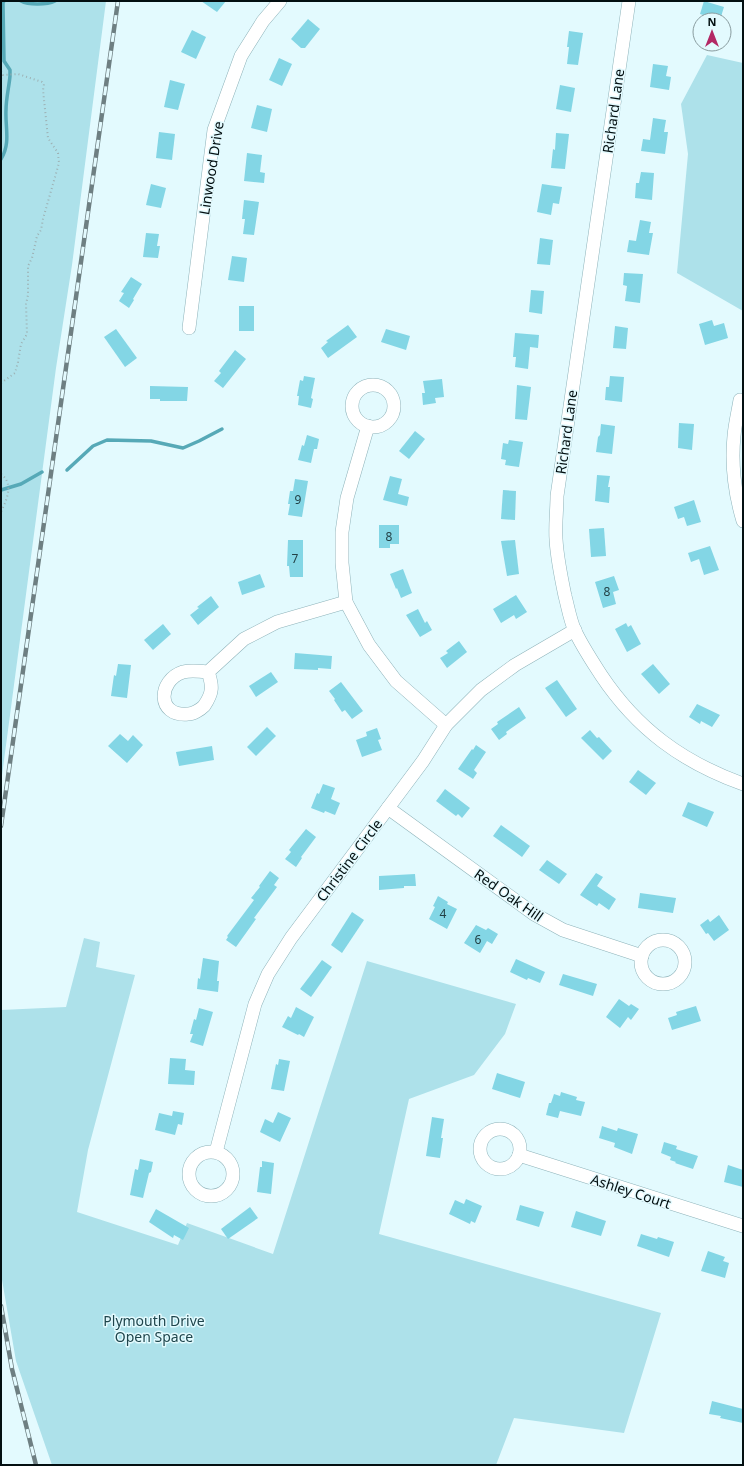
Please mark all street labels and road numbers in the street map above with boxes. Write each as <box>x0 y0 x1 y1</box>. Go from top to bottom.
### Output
street label: Richard Lane <box>598 67 628 154</box>
street label: Linwood Drive <box>194 120 228 216</box>
street label: Richard Lane <box>551 388 581 475</box>
street label: Christine Circle <box>312 815 386 905</box>
street label: Red Oak Hill <box>471 864 547 926</box>
street label: Ashley Court <box>589 1169 673 1213</box>

